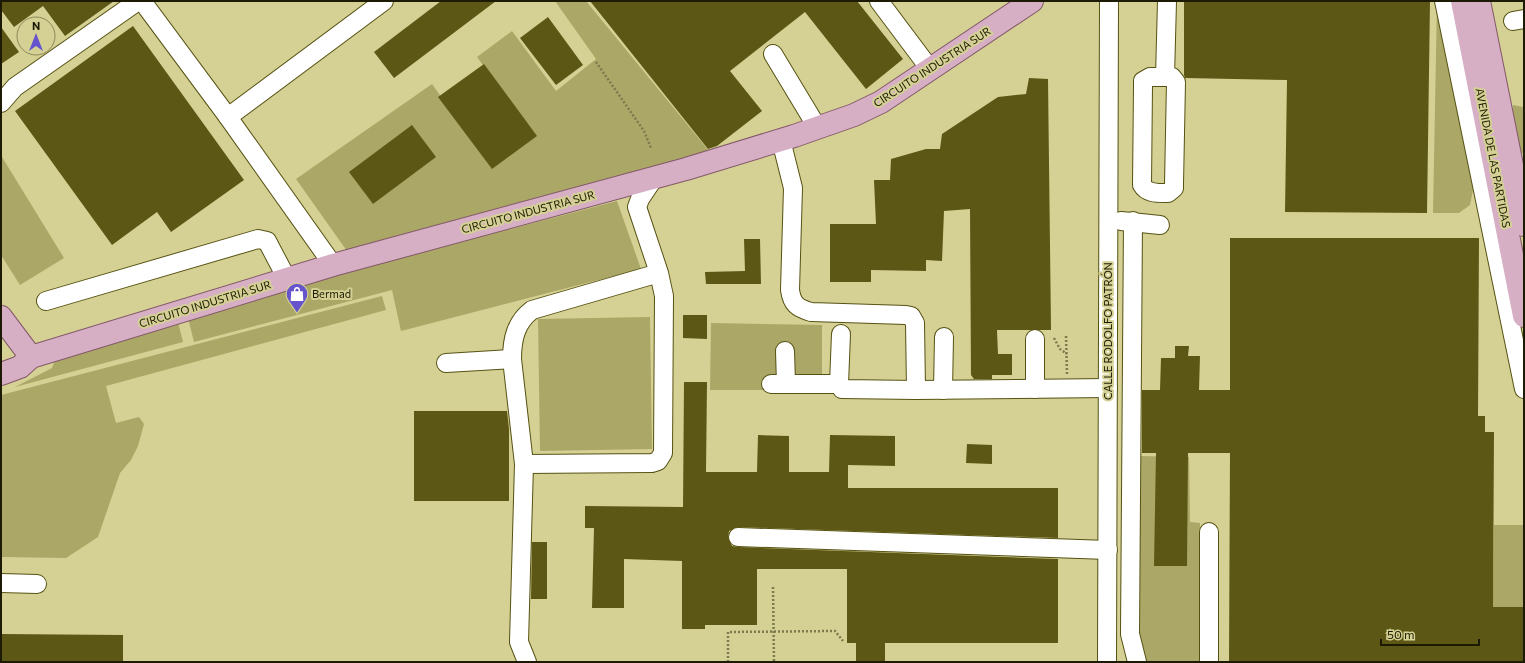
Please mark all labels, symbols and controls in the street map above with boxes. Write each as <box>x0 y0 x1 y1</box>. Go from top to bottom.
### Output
north arrow <box>16 16 56 56</box>
text: N <box>32 19 40 32</box>
street label: CIRCUITO INDUSTRIA SUR <box>871 23 993 109</box>
street label: AVENIDA DE LAS PARTIDAS <box>1474 87 1513 229</box>
street label: CIRCUITO INDUSTRIA SUR <box>460 187 596 236</box>
street label: CALLE RODOLFO PATRÓN <box>1100 262 1114 400</box>
street label: CIRCUITO INDUSTRIA SUR <box>137 277 273 330</box>
shop icon: Bermad <box>284 281 310 314</box>
place label: Bermad <box>312 287 351 300</box>
scale bar <box>1381 621 1479 647</box>
text: 50 m <box>1387 627 1415 641</box>

